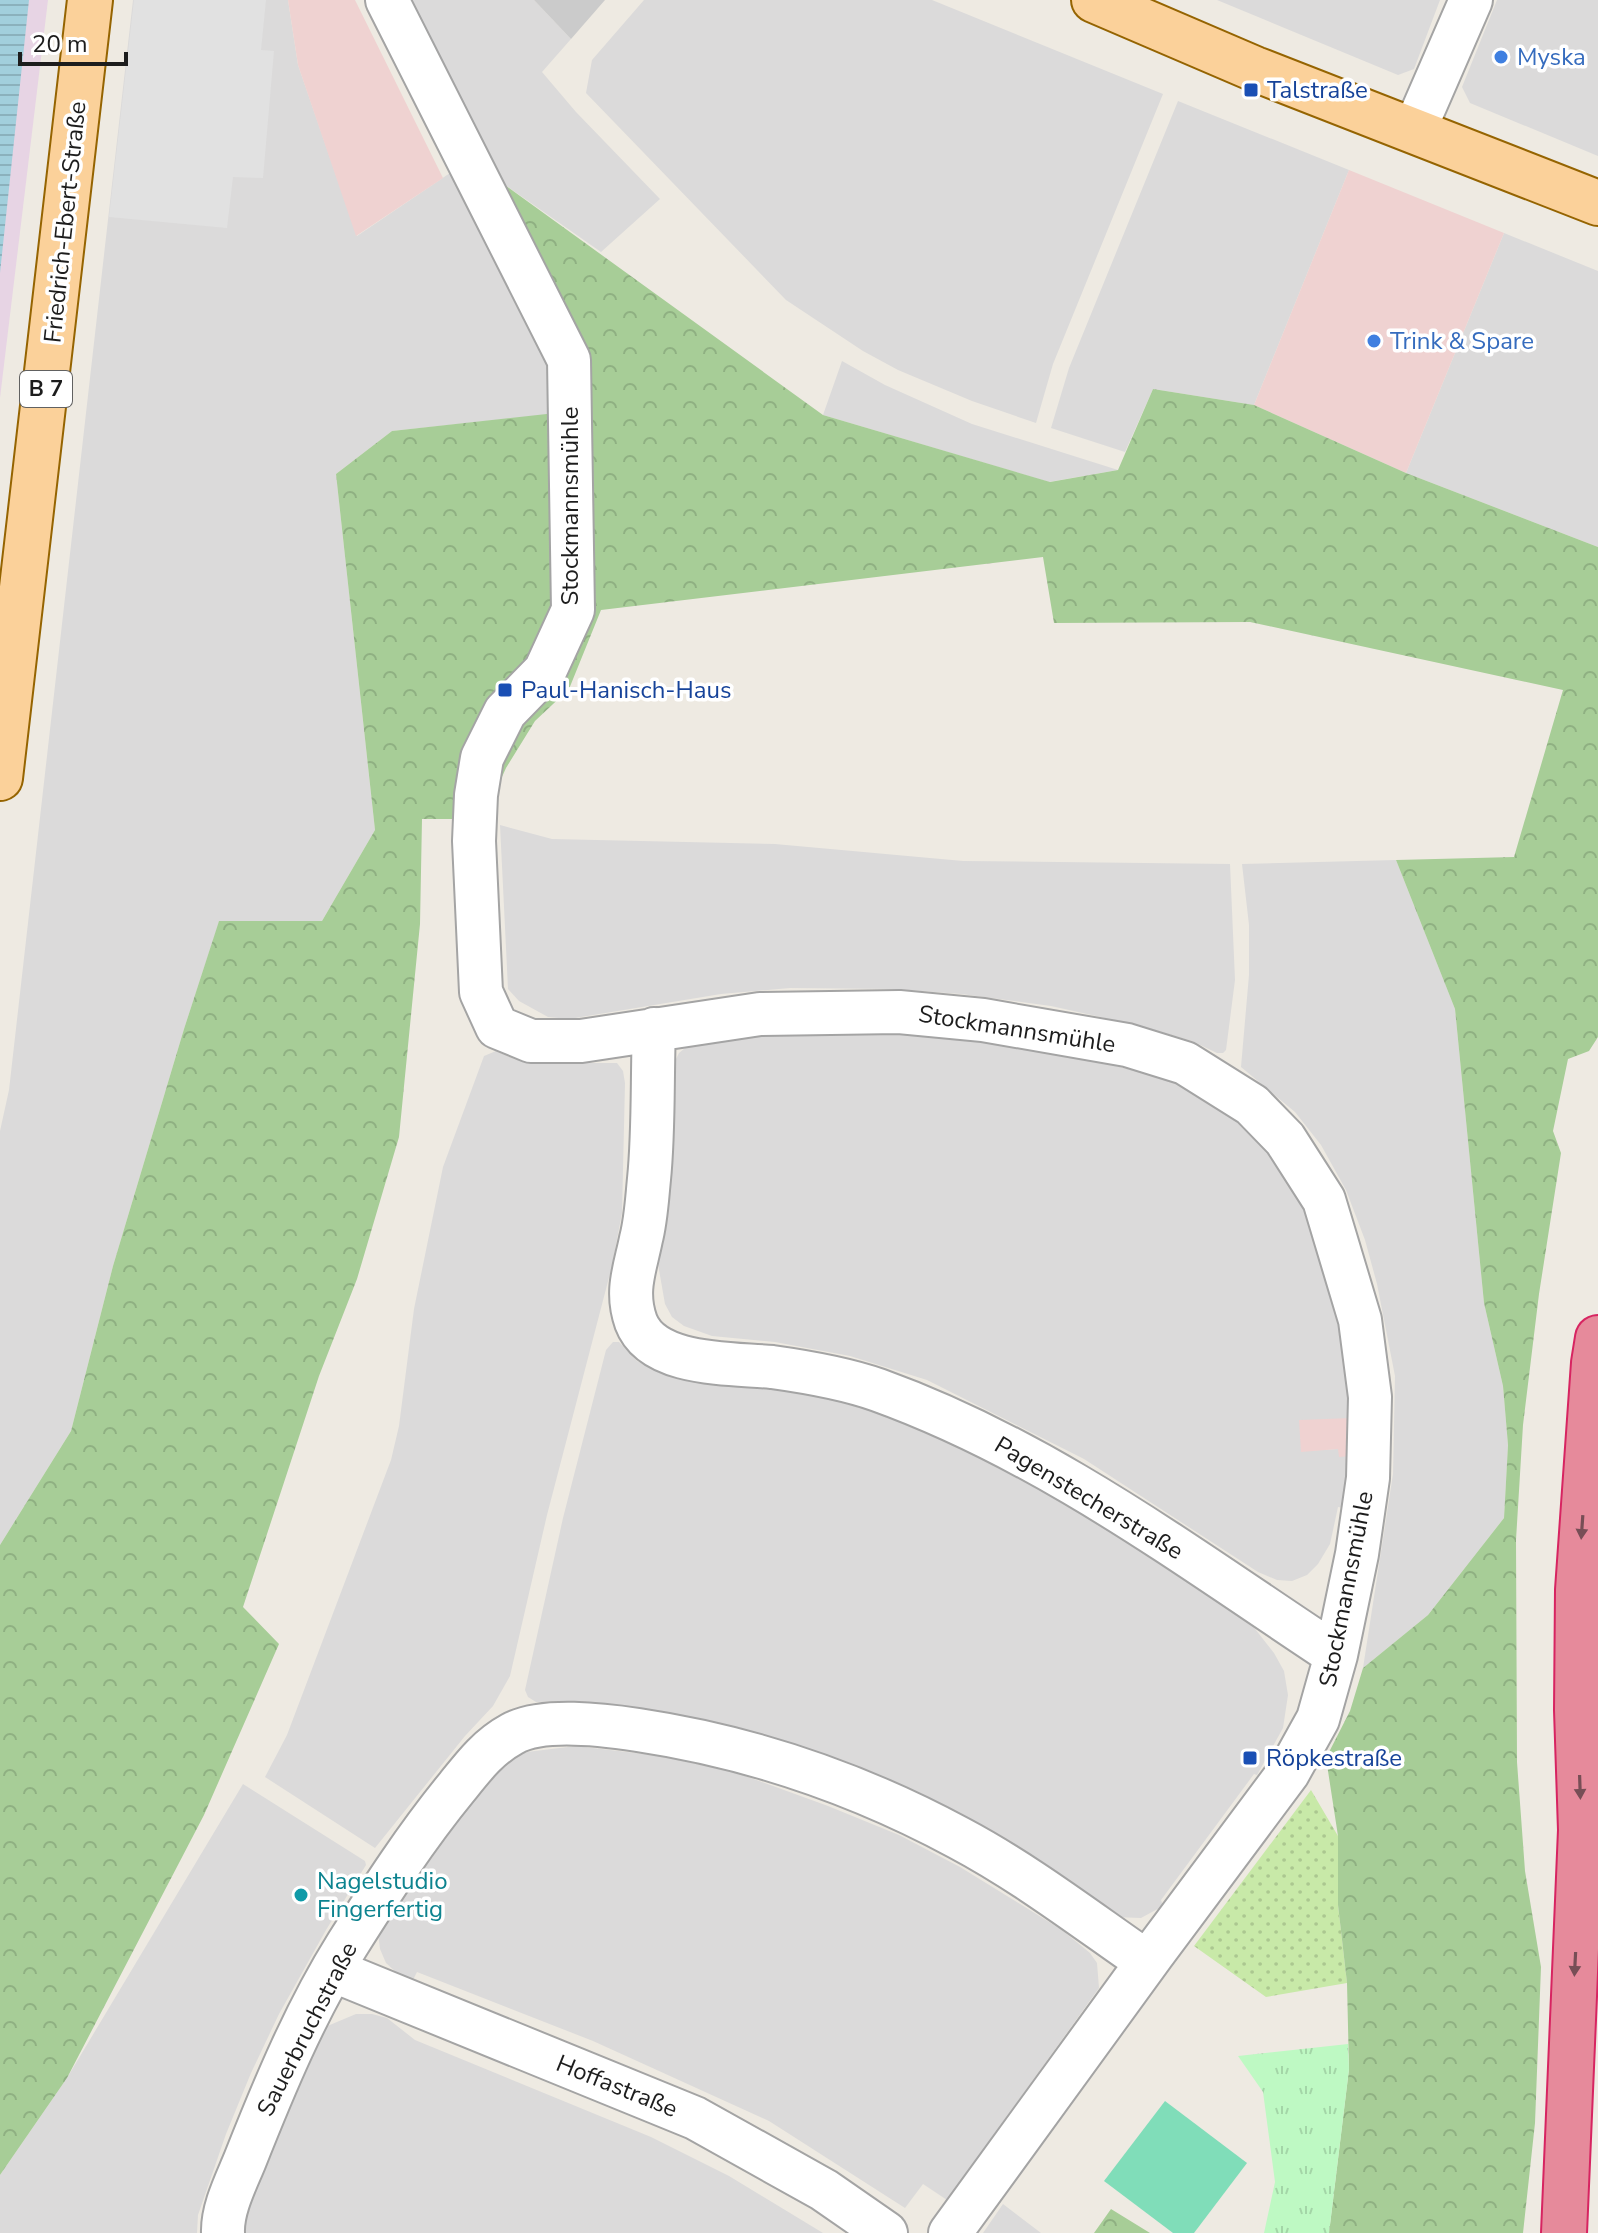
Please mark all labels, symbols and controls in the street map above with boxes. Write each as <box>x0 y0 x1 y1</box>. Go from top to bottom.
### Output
scale bar <box>20 16 126 66</box>
text: 20 m <box>32 28 88 60</box>
place label: Myska <box>1517 41 1586 73</box>
marker: Myska <box>1492 48 1510 66</box>
place label: Talstraße <box>1267 74 1368 106</box>
marker: Talstraße <box>1242 81 1260 99</box>
street label: Friedrich-Ebert-Straße <box>36 100 94 344</box>
place label: Trink & Spare <box>1390 325 1534 357</box>
marker: Trink & Spare <box>1365 332 1383 350</box>
road number: B 7 <box>20 371 72 407</box>
street label: Stockmannsmühle <box>554 407 586 605</box>
place label: Paul-Hanisch-Haus <box>521 674 732 706</box>
marker: Paul-Hanisch-Haus <box>496 681 514 699</box>
street label: Stockmannsmühle <box>916 998 1118 1060</box>
street label: Pagenstecherstraße <box>989 1429 1189 1567</box>
street label: Stockmannsmühle <box>1311 1488 1381 1690</box>
one-way arrow <box>1575 1515 1588 1540</box>
place label: Röpkestraße <box>1266 1742 1402 1774</box>
marker: Röpkestraße <box>1241 1749 1259 1767</box>
one-way arrow <box>1573 1775 1586 1800</box>
place label: Nagelstudio Fingerfertig <box>317 1865 448 1925</box>
marker: Nagelstudio Fingerfertig <box>292 1886 310 1904</box>
street label: Sauerbruchstraße <box>249 1936 365 2122</box>
one-way arrow <box>1568 1952 1581 1977</box>
street label: Hoffastraße <box>552 2047 682 2125</box>

